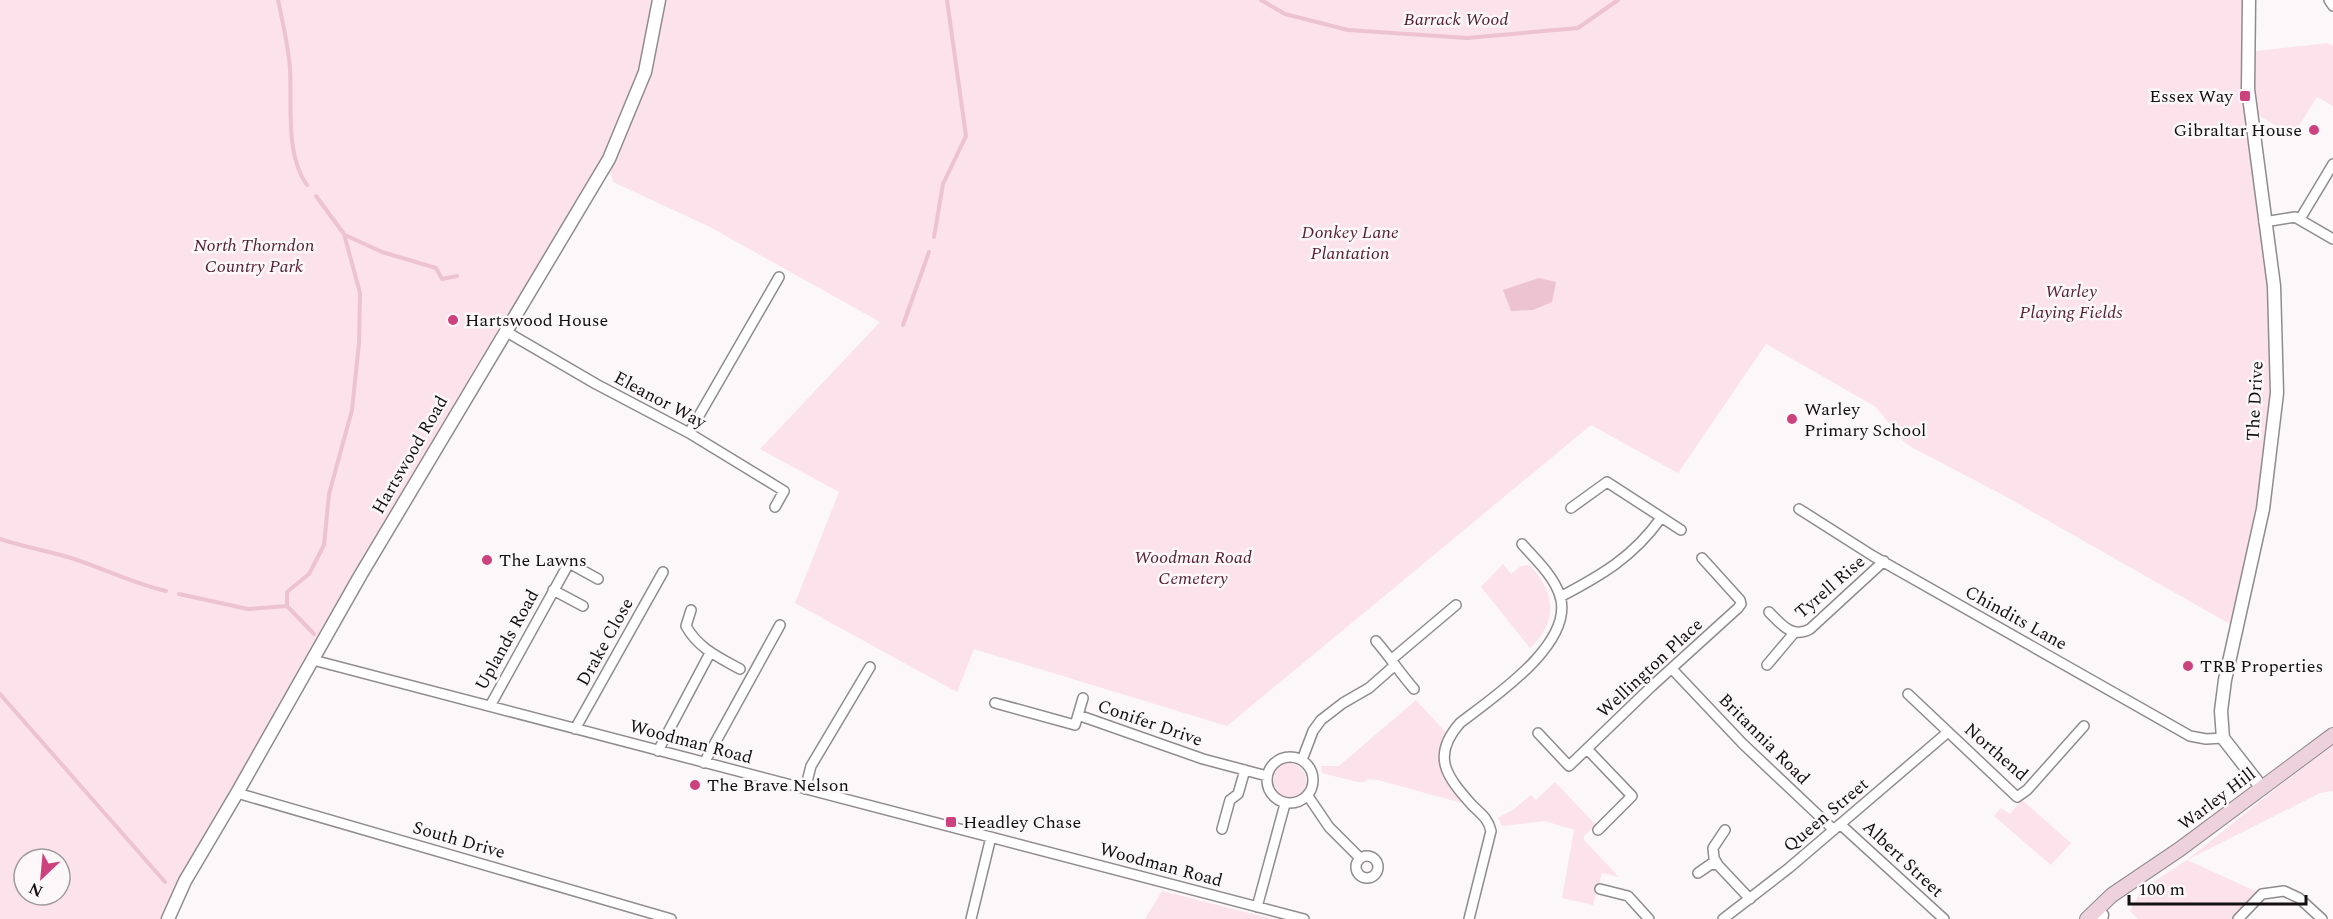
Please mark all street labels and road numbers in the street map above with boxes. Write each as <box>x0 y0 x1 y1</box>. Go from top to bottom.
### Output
street label: The Drive <box>2239 360 2271 442</box>
street label: Eleanor Way <box>609 364 712 436</box>
street label: Hartswood Road <box>365 391 455 519</box>
street label: Tyrell Rise <box>1789 549 1871 625</box>
street label: Chindits Lane <box>1960 579 2072 657</box>
street label: Uplands Road <box>468 585 546 695</box>
street label: Drake Close <box>570 593 640 691</box>
street label: Wellington Place <box>1591 612 1709 724</box>
street label: Britannia Road <box>1712 687 1816 791</box>
street label: Conifer Drive <box>1094 692 1206 754</box>
street label: Woodman Road <box>626 713 756 771</box>
street label: Northend <box>1958 716 2034 788</box>
street label: Warley Hill <box>2172 761 2262 837</box>
street label: Queen Street <box>1777 771 1875 859</box>
street label: South Drive <box>410 814 508 866</box>
street label: Albert Street <box>1856 814 1950 904</box>
street label: Woodman Road <box>1096 836 1226 894</box>

